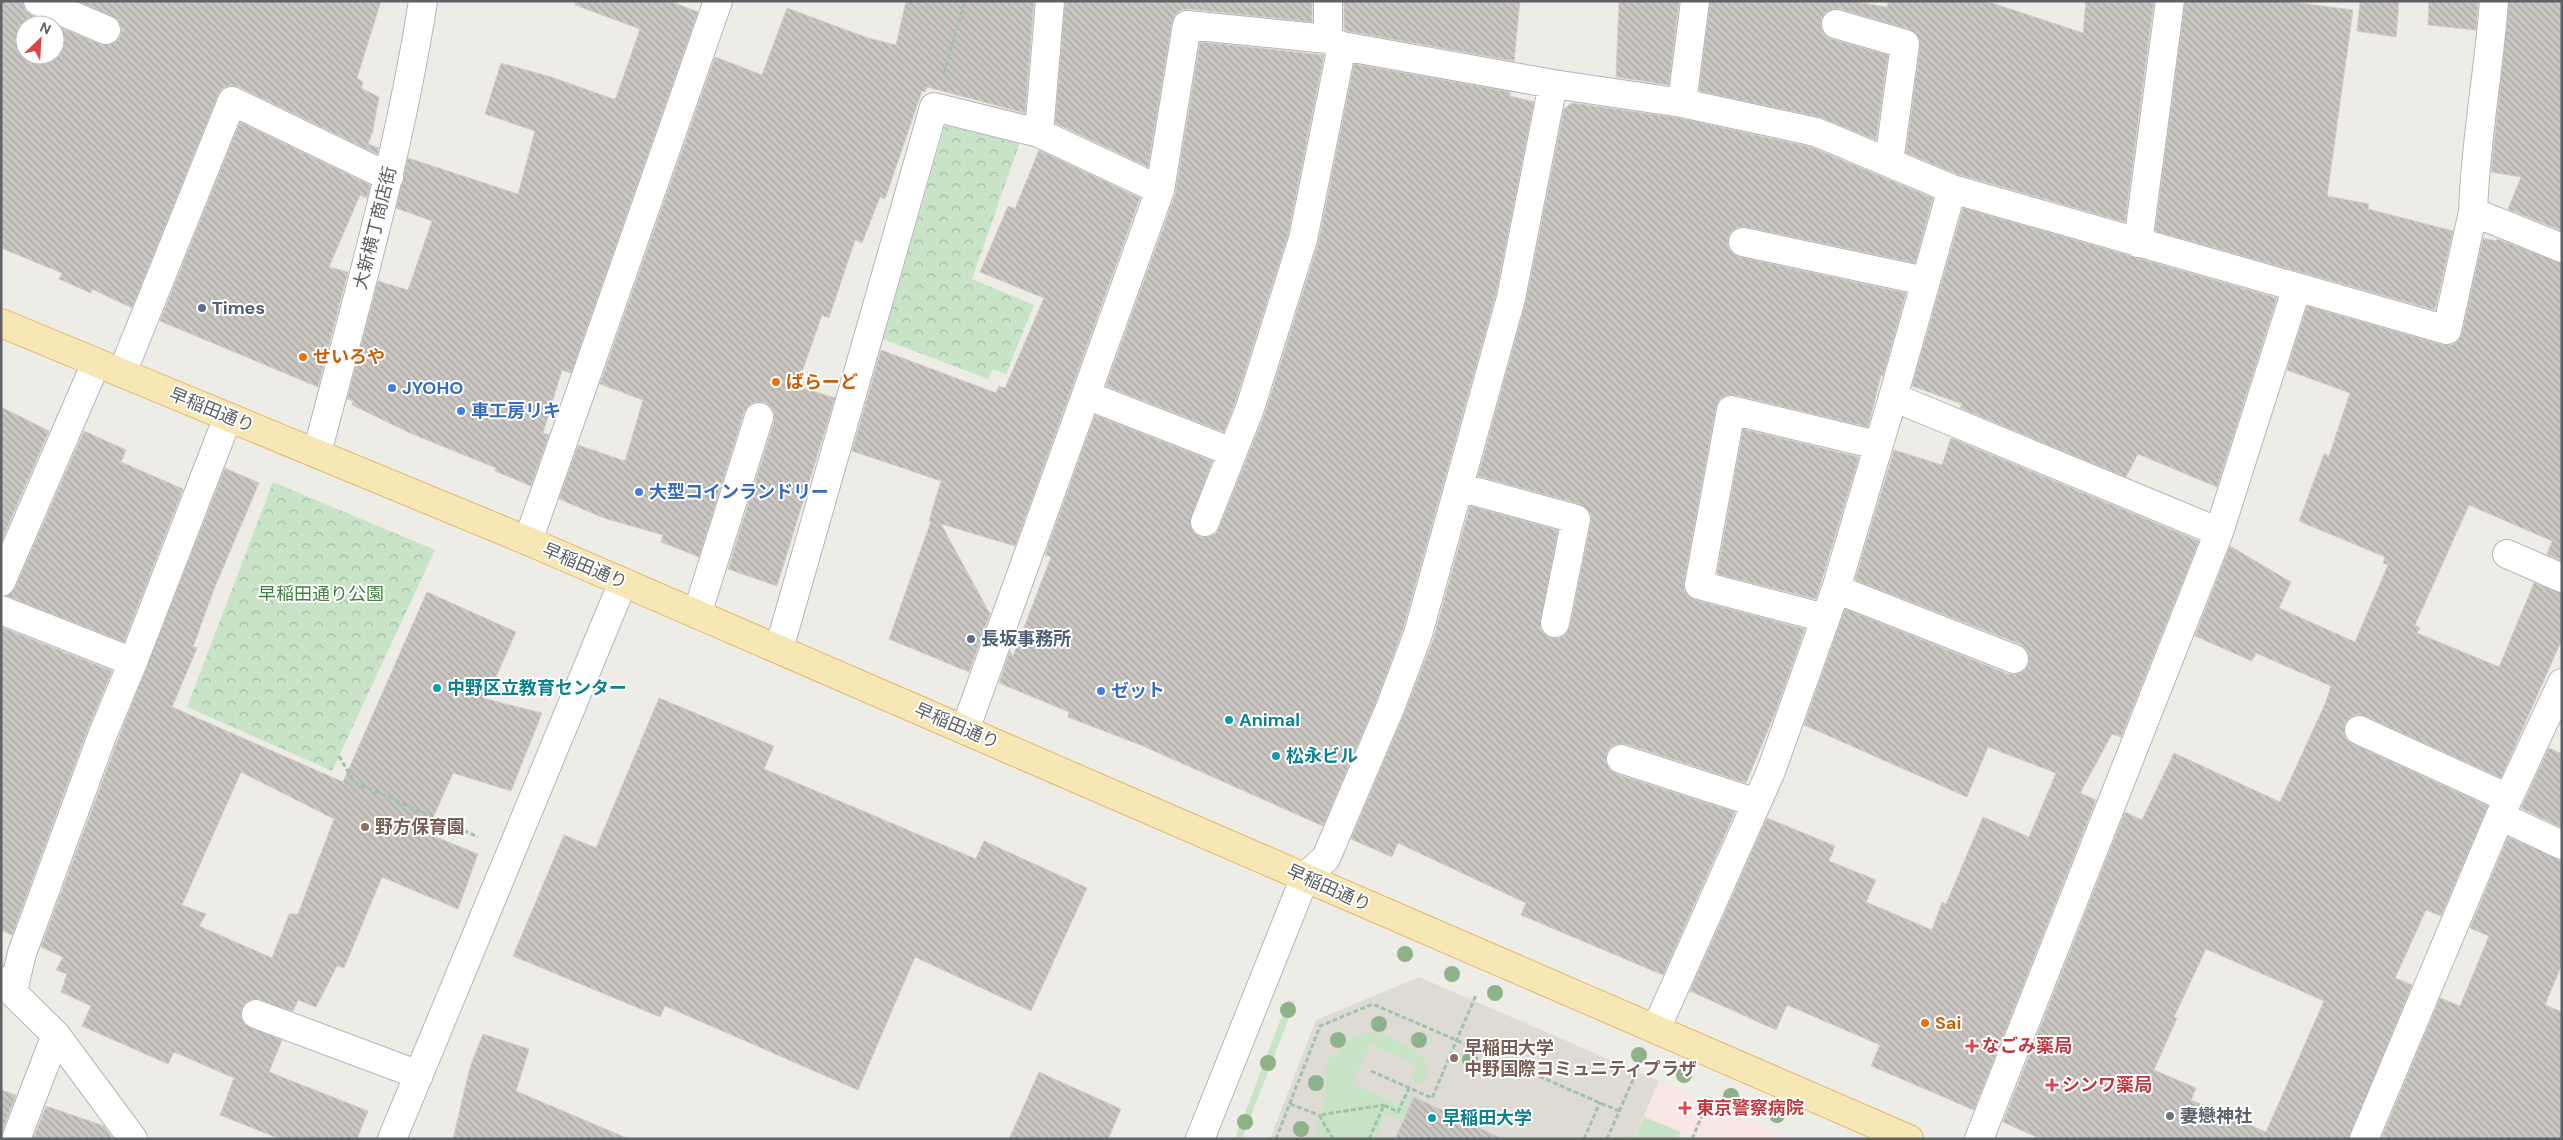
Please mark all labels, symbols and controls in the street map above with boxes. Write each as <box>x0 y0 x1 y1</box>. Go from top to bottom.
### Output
north arrow <box>15 15 65 65</box>
text: N <box>37 18 54 39</box>
street label: 大新横丁商店街 <box>348 164 402 292</box>
place label: Times <box>212 296 265 320</box>
marker: Times <box>196 302 208 314</box>
place label: せいろや <box>313 345 385 369</box>
marker: せいろや <box>297 351 309 363</box>
place label: ばらーど <box>786 370 858 394</box>
place label: JYOHO <box>402 376 463 400</box>
marker: ばらーど <box>770 376 782 388</box>
street label: 早稲田通り <box>166 382 258 438</box>
marker: JYOHO <box>386 382 398 394</box>
place label: 車工房リキ <box>471 399 561 423</box>
marker: 車工房リキ <box>455 405 467 417</box>
place label: 大型コインランドリー <box>649 480 829 504</box>
marker: 大型コインランドリー <box>633 486 645 498</box>
street label: 早稲田通り <box>539 537 631 595</box>
park label: 早稲田通り公園 <box>258 582 384 606</box>
place label: 長坂事務所 <box>981 627 1071 651</box>
marker: 長坂事務所 <box>965 633 977 645</box>
place label: 中野区立教育センター <box>447 676 627 700</box>
place label: ゼット <box>1111 679 1165 703</box>
marker: 中野区立教育センター <box>431 682 443 694</box>
marker: ゼット <box>1095 685 1107 697</box>
street label: 早稲田通り <box>911 697 1003 755</box>
place label: Animal <box>1239 708 1300 732</box>
marker: Animal <box>1223 714 1235 726</box>
place label: 松永ビル <box>1286 744 1358 768</box>
marker: 松永ビル <box>1270 750 1282 762</box>
place label: 野方保育園 <box>375 815 465 839</box>
marker: 野方保育園 <box>359 821 371 833</box>
street label: 早稲田通り <box>1283 859 1375 917</box>
place label: Sai <box>1935 1011 1961 1035</box>
marker: Sai <box>1919 1017 1931 1029</box>
place label: なごみ薬局 <box>1982 1034 2072 1058</box>
place label: 早稲田大学 中野国際コミュニティプラザ <box>1464 1036 1697 1081</box>
marker: なごみ薬局 <box>1966 1040 1978 1052</box>
marker: 早稲田大学 中野国際コミュニティプラザ <box>1448 1052 1460 1064</box>
place label: シンワ薬局 <box>2062 1073 2152 1097</box>
marker: シンワ薬局 <box>2046 1079 2058 1091</box>
place label: 東京警察病院 <box>1696 1096 1804 1120</box>
marker: 東京警察病院 <box>1678 1101 1692 1115</box>
place label: 妻戀神社 <box>2180 1104 2252 1128</box>
place label: 早稲田大学 <box>1442 1106 1532 1130</box>
marker: 妻戀神社 <box>2164 1110 2176 1122</box>
marker: 早稲田大学 <box>1426 1112 1438 1124</box>

